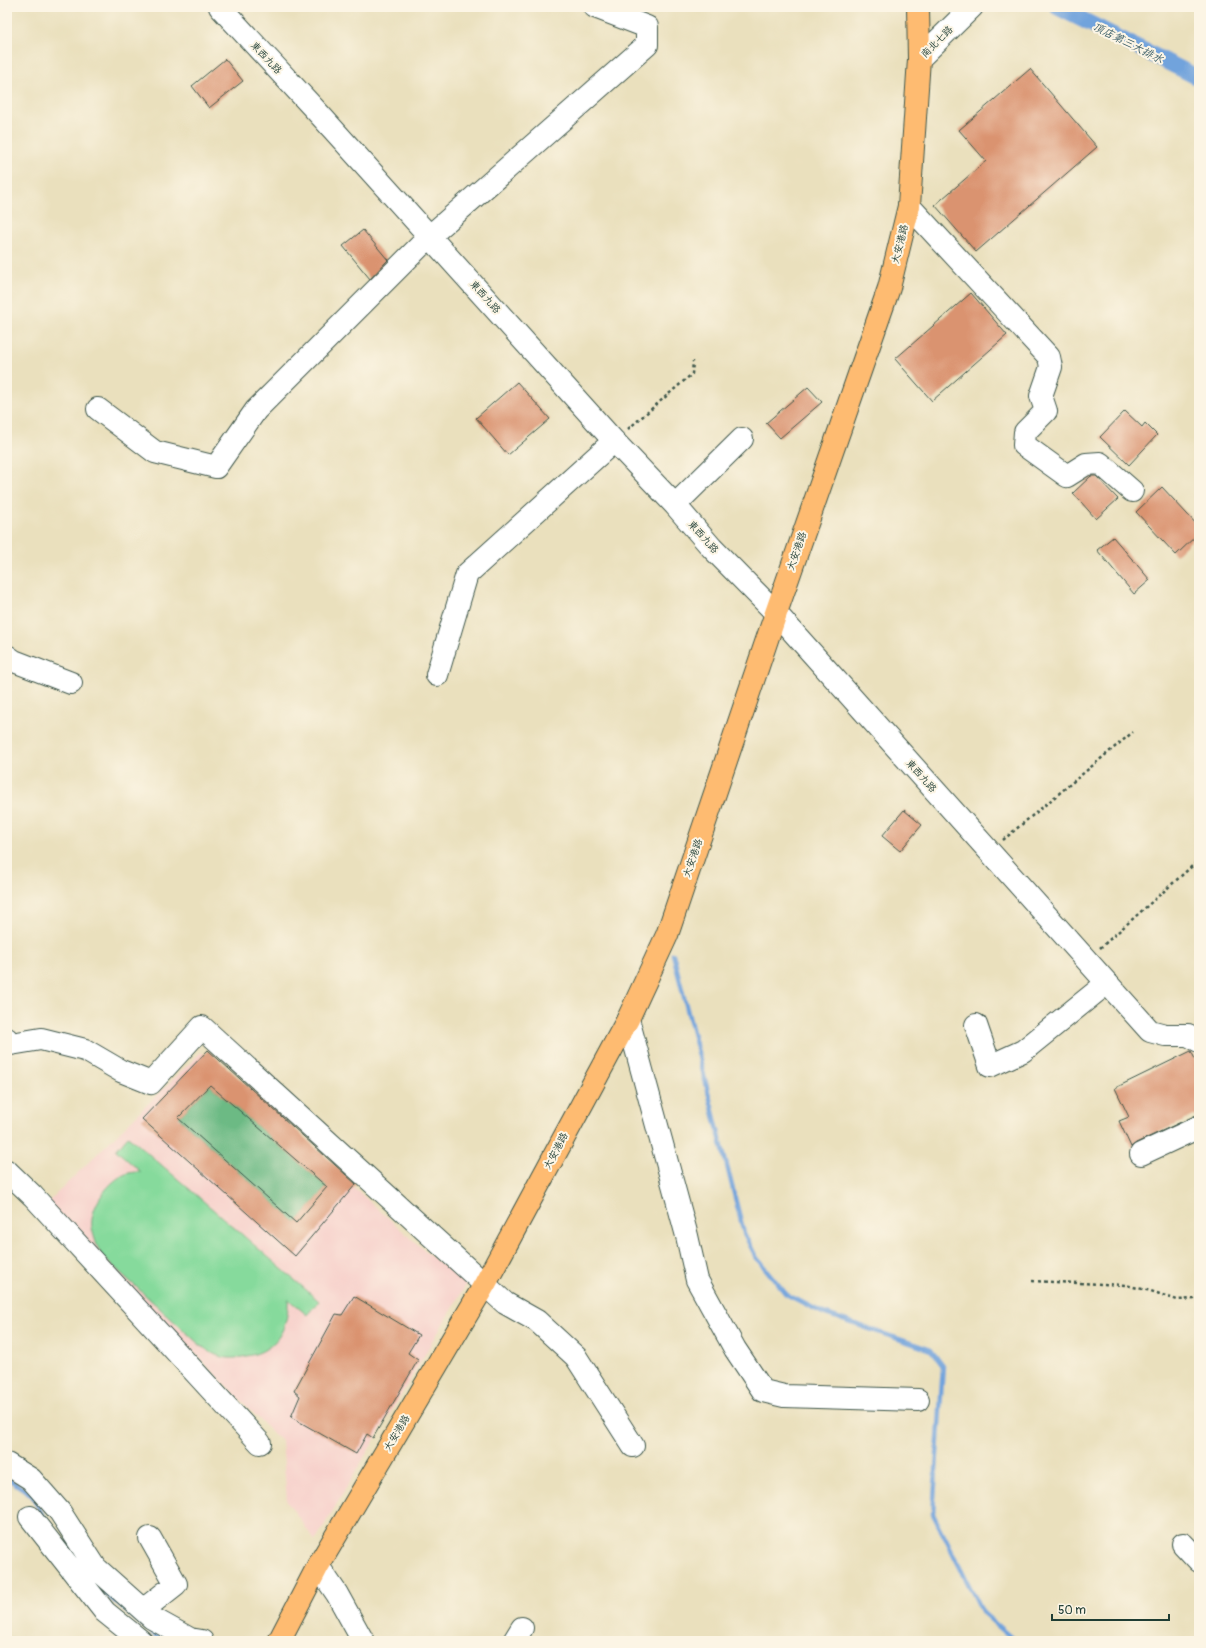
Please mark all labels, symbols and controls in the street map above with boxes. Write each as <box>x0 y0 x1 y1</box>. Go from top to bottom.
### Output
water label: 頂店第三大排水 <box>1091 20 1166 67</box>
street label: 南北七路 <box>919 24 955 60</box>
street label: 東西九路 <box>248 39 284 77</box>
street label: 大安港路 <box>889 223 911 265</box>
street label: 東西九路 <box>467 278 503 316</box>
street label: 東西九路 <box>685 518 721 556</box>
street label: 大安港路 <box>785 530 809 572</box>
street label: 東西九路 <box>903 757 939 795</box>
street label: 大安港路 <box>681 837 705 879</box>
street label: 大安港路 <box>541 1131 571 1171</box>
street label: 大安港路 <box>382 1413 412 1453</box>
scale bar <box>1052 1596 1169 1622</box>
text: 50 m <box>1058 1603 1086 1618</box>

